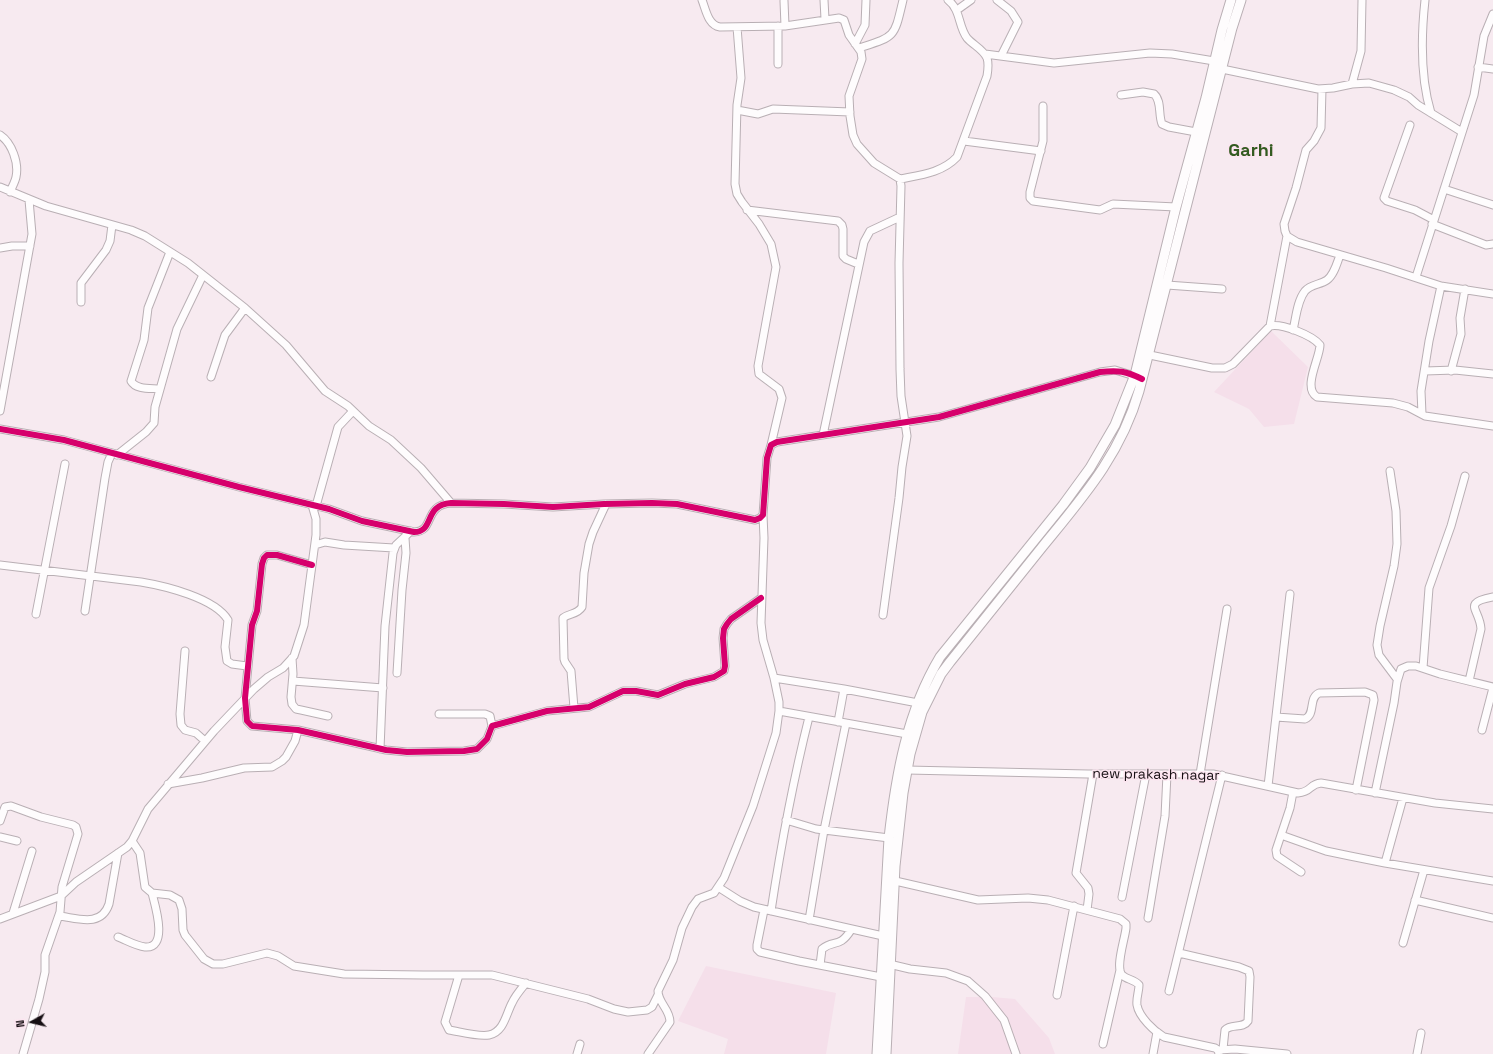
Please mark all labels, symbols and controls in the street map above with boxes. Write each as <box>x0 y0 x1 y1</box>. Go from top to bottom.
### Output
district label: Garhi <box>1228 140 1274 162</box>
street label: new prakash nagar <box>1092 765 1220 785</box>
north arrow <box>12 1002 52 1042</box>
text: N <box>13 1019 28 1028</box>

